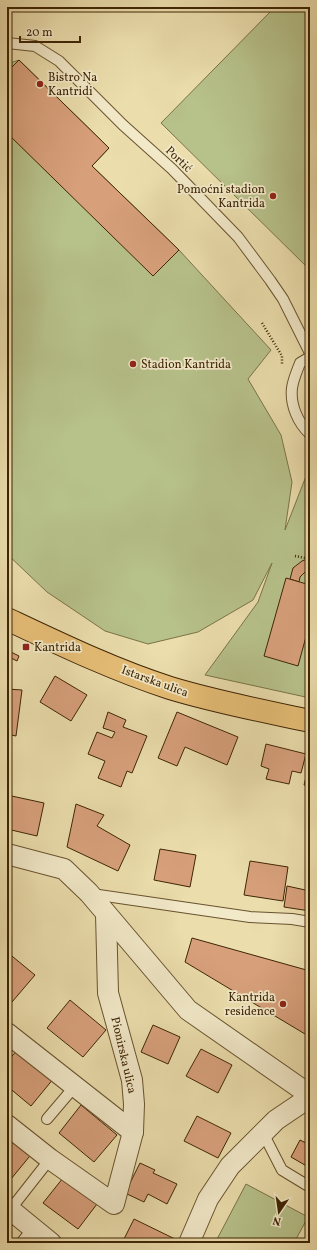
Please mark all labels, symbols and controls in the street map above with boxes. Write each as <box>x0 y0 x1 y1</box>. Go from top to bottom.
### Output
scale bar <box>20 18 80 44</box>
text: 20 m <box>26 25 53 41</box>
place label: Bistro Na Kantridi <box>48 70 97 100</box>
marker: Bistro Na Kantridi <box>35 79 45 89</box>
street label: Portić <box>161 143 195 176</box>
place label: Pomoćni stadion Kantrida <box>177 182 265 212</box>
marker: Pomoćni stadion Kantrida <box>268 191 278 201</box>
place label: Stadion Kantrida <box>141 357 231 373</box>
marker: Stadion Kantrida <box>128 359 138 369</box>
place label: Kantrida <box>34 640 81 656</box>
marker: Kantrida <box>21 642 31 652</box>
street label: Istarska ulica <box>119 662 190 701</box>
place label: Kantrida residence <box>225 990 275 1020</box>
marker: Kantrida residence <box>278 999 288 1009</box>
street label: Pionirska ulica <box>106 1015 140 1095</box>
north arrow <box>259 1192 299 1232</box>
text: N <box>272 1212 283 1228</box>

